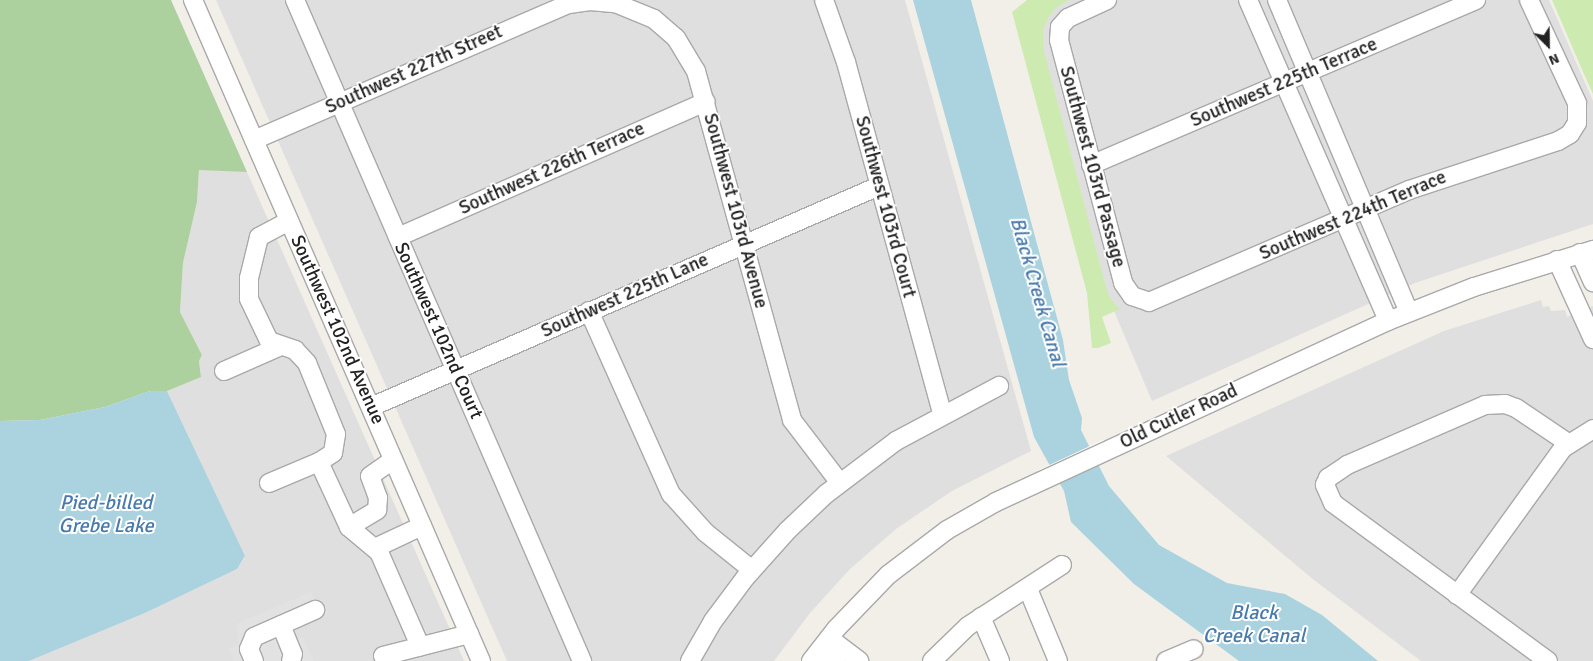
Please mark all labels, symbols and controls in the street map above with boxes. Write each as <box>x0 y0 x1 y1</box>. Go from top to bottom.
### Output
north arrow <box>1523 20 1573 70</box>
street label: Southwest 227th Street <box>322 21 506 119</box>
street label: Southwest 225th Terrace <box>1187 33 1381 133</box>
text: N <box>1546 50 1562 69</box>
street label: Southwest 103rd Passage <box>1054 64 1130 270</box>
street label: Southwest 103rd Avenue <box>698 111 772 311</box>
street label: Southwest 103rd Court <box>850 114 920 300</box>
street label: Southwest 226th Terrace <box>456 118 648 220</box>
street label: Southwest 224th Terrace <box>1256 166 1450 266</box>
water label: Black Creek Canal <box>1005 214 1071 370</box>
street label: Southwest 102nd Avenue <box>285 232 389 428</box>
street label: Southwest 102nd Court <box>389 239 487 423</box>
street label: Southwest 225th Lane <box>538 249 712 343</box>
street label: Old Cutler Road <box>1116 380 1242 454</box>
water label: Pied-billed Grebe Lake <box>59 491 153 538</box>
water label: Black Creek Canal <box>1203 601 1305 648</box>

